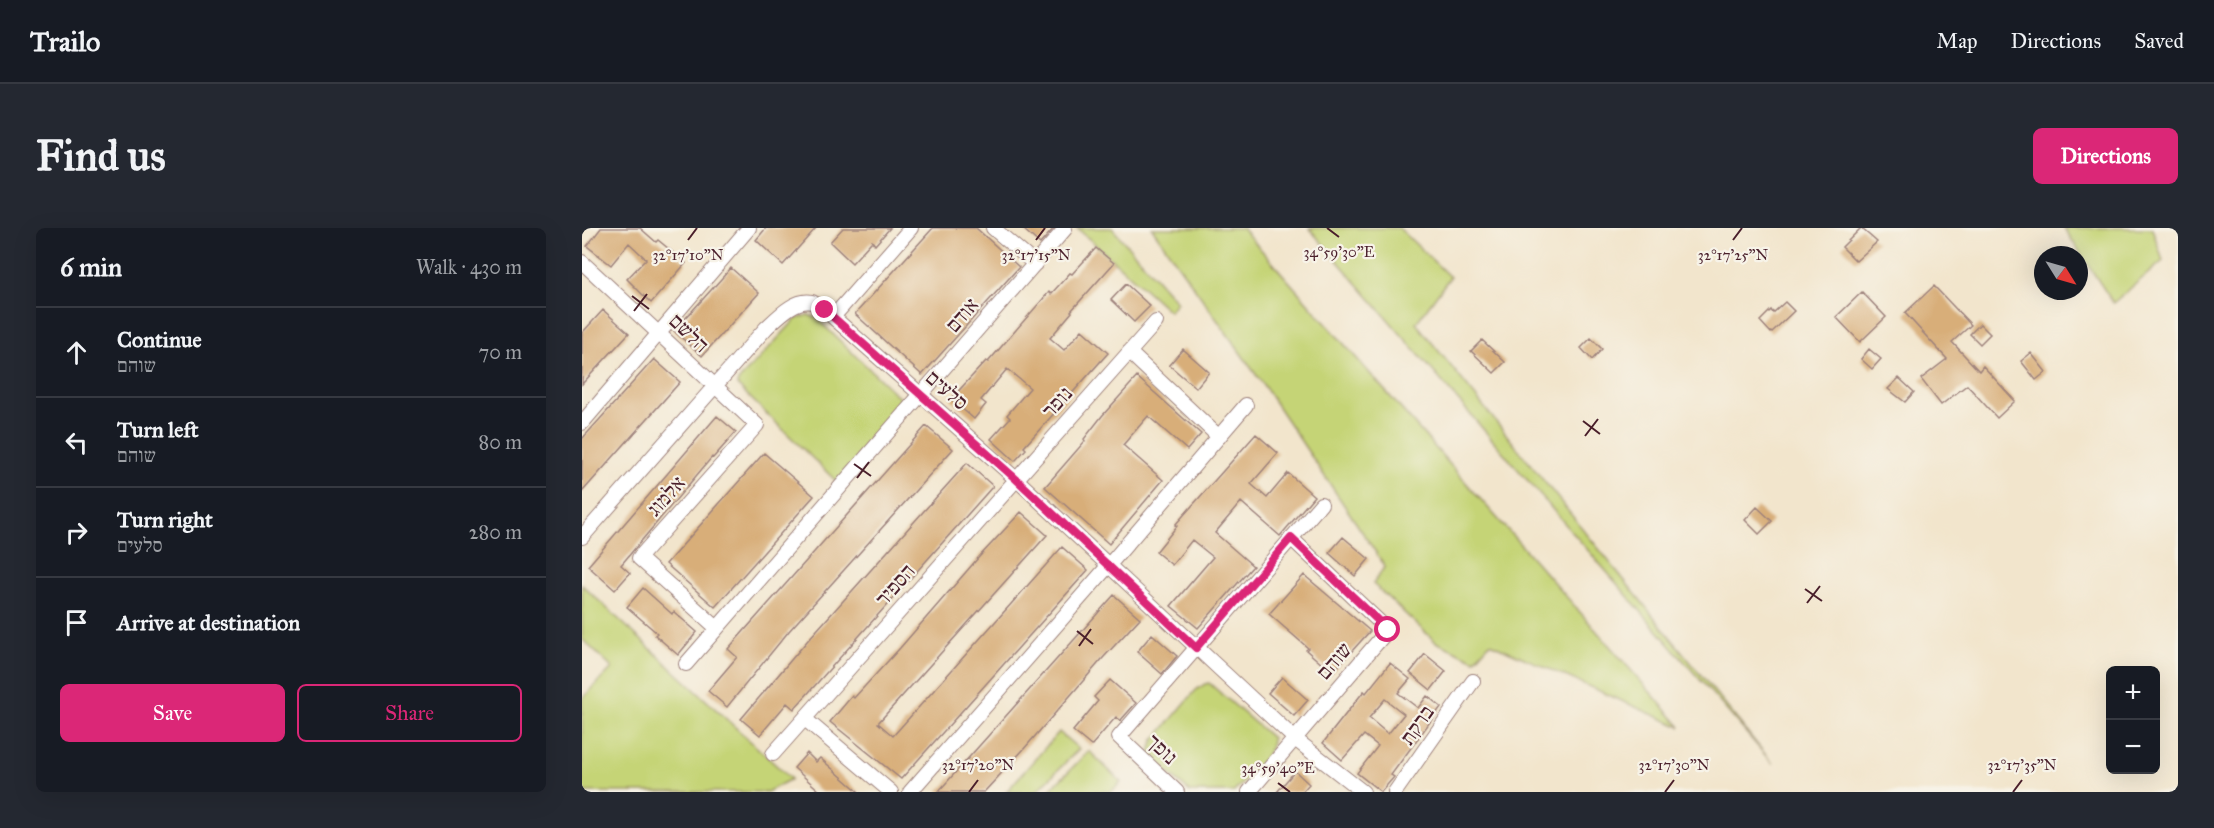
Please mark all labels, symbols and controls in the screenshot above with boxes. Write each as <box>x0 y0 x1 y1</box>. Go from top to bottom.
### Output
text: Trailo <box>30 24 100 59</box>
text: Map <box>1937 28 1978 54</box>
text: Directions <box>2011 28 2101 54</box>
text: Saved <box>2134 28 2184 54</box>
button: Directions <box>2033 128 2178 184</box>
text: Find us <box>36 130 166 182</box>
text: 34°59'30"E <box>1303 243 1375 261</box>
text: 32°17'10"N <box>653 246 724 264</box>
text: 32°17'15"N <box>1002 246 1071 264</box>
text: 32°17'25"N <box>1698 246 1769 264</box>
north arrow <box>2034 246 2088 300</box>
text: 6 min <box>60 251 122 283</box>
text: Walk · 430 m <box>416 255 522 279</box>
street label: אודם <box>940 292 984 338</box>
route end <box>811 296 837 322</box>
street label: הלשם <box>664 308 714 358</box>
text: Continue <box>117 326 202 353</box>
icon: ahead <box>60 336 93 369</box>
text: 70 m <box>479 340 522 364</box>
text: שוהם <box>117 353 156 377</box>
street label: סלעים <box>920 364 974 416</box>
street label: נופר <box>1036 381 1078 423</box>
text: Turn left <box>117 416 199 443</box>
icon: left <box>60 426 93 459</box>
text: 80 m <box>479 430 522 454</box>
text: שוהם <box>117 443 156 467</box>
street label: אלמוג <box>641 470 691 522</box>
text: Turn right <box>117 506 213 533</box>
icon: right <box>60 516 93 549</box>
text: 280 m <box>469 520 522 544</box>
text: סלעים <box>117 533 163 557</box>
street label: הספיר <box>870 558 920 612</box>
icon: arrive <box>60 606 93 639</box>
text: Arrive at destination <box>117 609 300 636</box>
route start <box>1374 616 1400 642</box>
street label: שוהם <box>1311 637 1357 685</box>
map controls <box>2106 666 2160 774</box>
button: + <box>2106 666 2160 720</box>
button: Save <box>60 684 285 742</box>
button: Share <box>297 684 522 742</box>
street label: ברקת <box>1394 700 1440 750</box>
button: − <box>2106 720 2160 774</box>
street label: נופך <box>1141 728 1183 770</box>
text: 32°17'20"N <box>942 756 1014 774</box>
text: 32°17'30"N <box>1639 756 1710 774</box>
text: 32°17'35"N <box>1987 756 2057 774</box>
text: 34°59'40"E <box>1241 759 1315 777</box>

